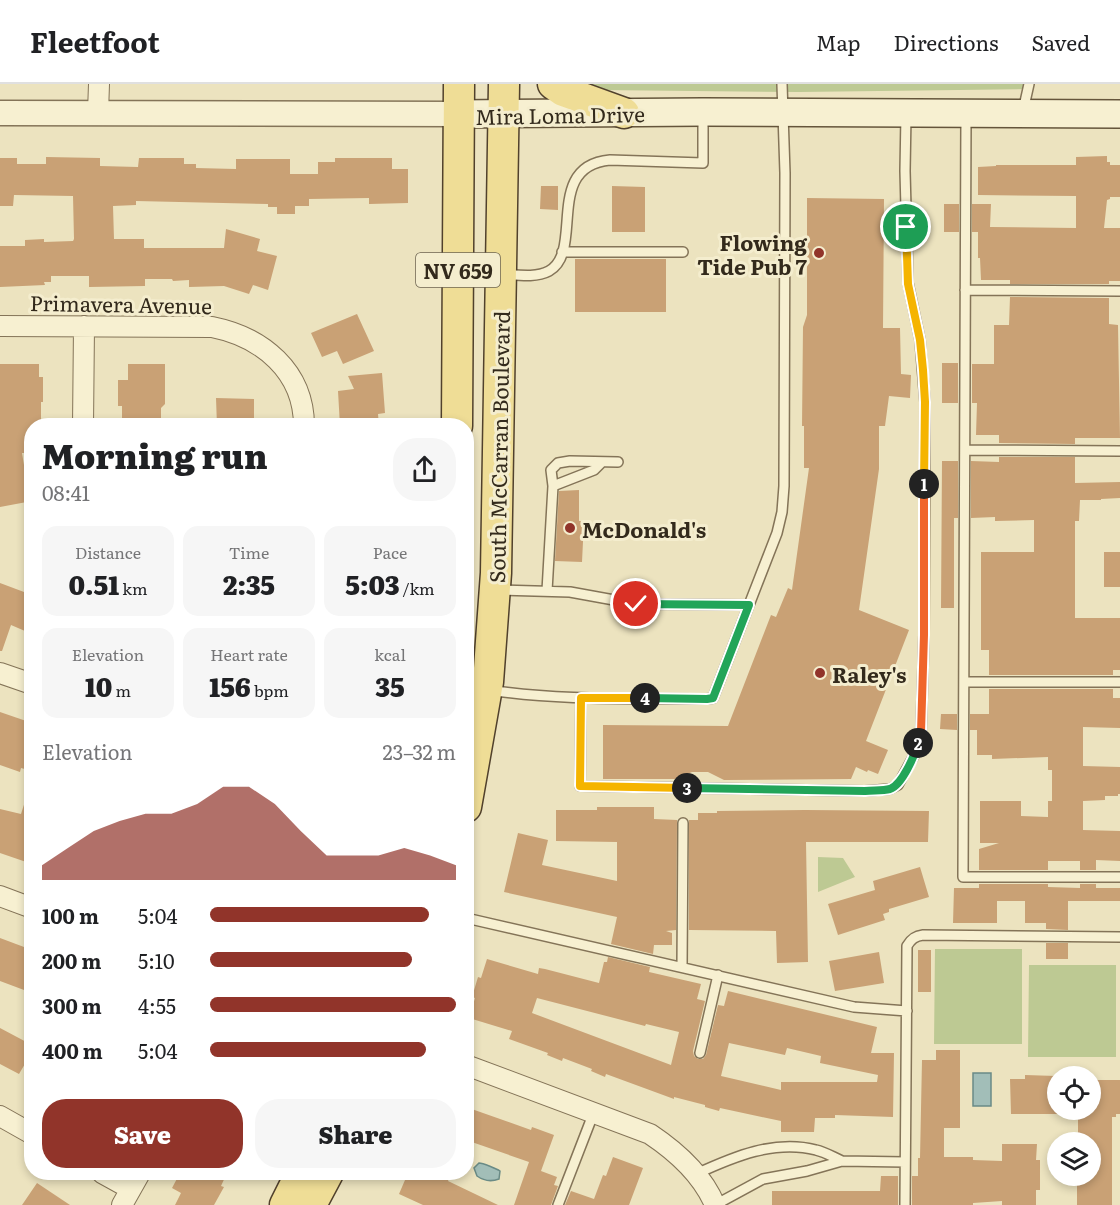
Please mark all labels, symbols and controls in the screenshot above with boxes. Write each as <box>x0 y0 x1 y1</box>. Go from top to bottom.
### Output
text: Fleetfoot <box>30 20 160 62</box>
text: Map <box>816 26 861 57</box>
text: Directions <box>894 26 999 57</box>
text: Saved <box>1032 26 1090 57</box>
street label: Mira Loma Drive <box>475 97 645 131</box>
pin <box>880 201 931 252</box>
icon: arrive <box>889 210 922 243</box>
place label: Flowing Tide Pub 7 <box>697 226 808 281</box>
marker: Flowing Tide Pub 7 <box>812 246 826 260</box>
road number: NV 659 <box>416 253 500 287</box>
street label: Primavera Avenue <box>30 286 212 320</box>
street label: South McCarran Boulevard <box>480 310 516 583</box>
text: Morning run <box>42 430 268 479</box>
button: share <box>393 438 456 501</box>
pin: 1 <box>909 469 939 499</box>
text: 1 <box>921 472 927 496</box>
text: 08:41 <box>42 477 90 507</box>
place label: McDonald's <box>582 513 706 544</box>
marker: McDonald's <box>563 521 577 535</box>
text: Distance <box>75 540 141 564</box>
text: Time <box>229 540 269 564</box>
text: Pace <box>373 540 407 564</box>
text: 0.51 <box>68 564 119 603</box>
text: 2:35 <box>223 564 275 603</box>
text: 5:03 <box>345 564 399 603</box>
text: km <box>119 576 148 600</box>
text: /km <box>399 576 435 600</box>
pin <box>610 578 661 629</box>
icon: check <box>619 587 652 620</box>
text: Elevation <box>72 642 144 666</box>
text: Heart rate <box>210 642 288 666</box>
text: kcal <box>374 642 406 666</box>
place label: Raley's <box>832 658 907 689</box>
text: 10 <box>85 666 112 705</box>
text: 156 <box>209 666 251 705</box>
text: 35 <box>375 666 405 705</box>
marker: Raley's <box>813 666 827 680</box>
text: m <box>112 678 131 702</box>
text: bpm <box>251 678 289 702</box>
pin: 4 <box>630 683 660 713</box>
text: 4 <box>640 686 650 710</box>
pin: 2 <box>903 728 933 758</box>
text: 2 <box>914 731 922 755</box>
text: Elevation <box>42 736 132 766</box>
text: 23–32 m <box>382 736 456 766</box>
pin: 3 <box>672 773 702 803</box>
text: 3 <box>683 776 691 800</box>
text: 100 m <box>42 900 99 930</box>
text: 5:04 <box>138 900 177 930</box>
text: 200 m <box>42 945 101 975</box>
text: 5:10 <box>138 945 175 975</box>
text: 300 m <box>42 990 102 1020</box>
text: 4:55 <box>138 990 176 1020</box>
text: 400 m <box>42 1035 103 1065</box>
text: 5:04 <box>138 1035 177 1065</box>
map controls <box>1047 1066 1101 1186</box>
button: locate <box>1047 1066 1101 1120</box>
button: Save <box>42 1099 243 1168</box>
button: Share <box>255 1099 456 1168</box>
button: layers <box>1047 1132 1101 1186</box>

